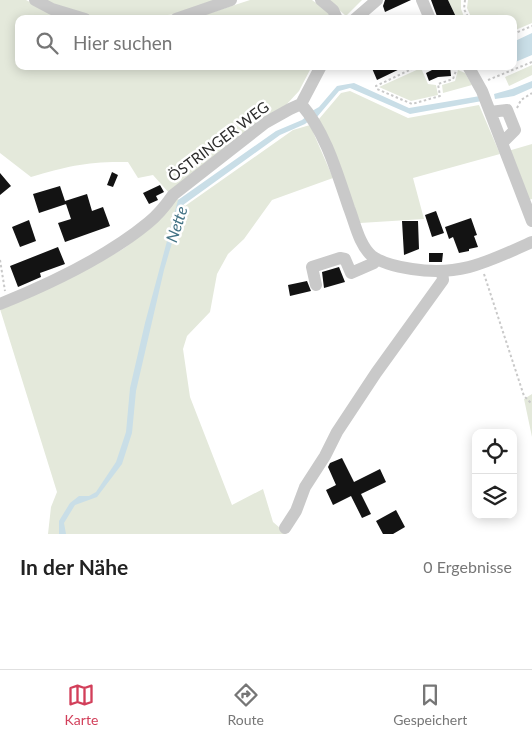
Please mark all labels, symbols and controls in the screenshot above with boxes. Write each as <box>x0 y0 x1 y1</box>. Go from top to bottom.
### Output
search box <box>15 15 517 70</box>
icon: search <box>33 29 61 57</box>
text: Hier suchen <box>73 31 172 54</box>
street label: ÖSTRINGER WEG <box>164 97 272 185</box>
water label: Nette <box>161 203 191 244</box>
map controls <box>472 429 517 519</box>
button: locate <box>472 429 517 474</box>
button: layers <box>472 474 517 519</box>
text: In der Nähe <box>20 554 128 579</box>
text: 0 Ergebnisse <box>423 557 512 576</box>
tab: Karte <box>65 681 98 728</box>
tab: Route <box>228 681 264 728</box>
tab: Gespeichert <box>393 681 467 728</box>

